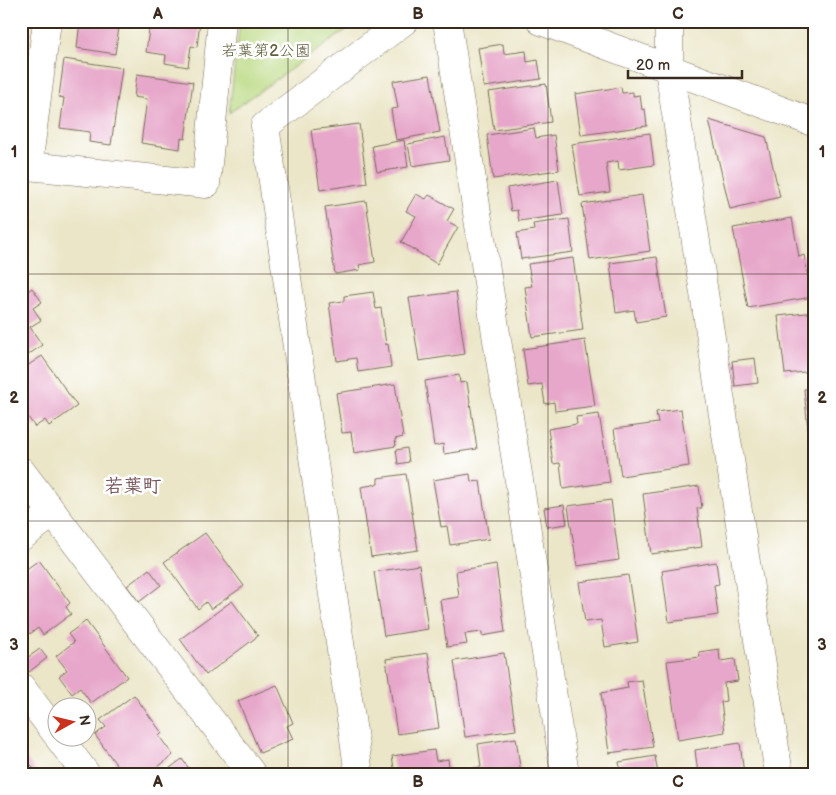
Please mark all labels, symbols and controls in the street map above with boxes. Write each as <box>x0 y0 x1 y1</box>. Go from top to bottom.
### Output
text: A <box>152 5 163 24</box>
text: B <box>412 5 424 24</box>
text: C <box>672 5 684 24</box>
park label: 若葉第2公園 <box>221 42 311 61</box>
scale bar <box>628 48 742 80</box>
text: 20 m <box>636 56 670 75</box>
text: 1 <box>11 143 17 162</box>
text: 1 <box>819 143 825 162</box>
text: 2 <box>9 389 19 408</box>
text: 2 <box>817 389 827 408</box>
district label: 若葉町 <box>104 475 162 498</box>
text: 3 <box>9 636 19 655</box>
text: 3 <box>817 636 827 655</box>
north arrow <box>48 698 98 748</box>
text: N <box>75 714 94 727</box>
text: A <box>152 773 163 792</box>
text: B <box>412 773 424 792</box>
text: C <box>672 773 684 792</box>

